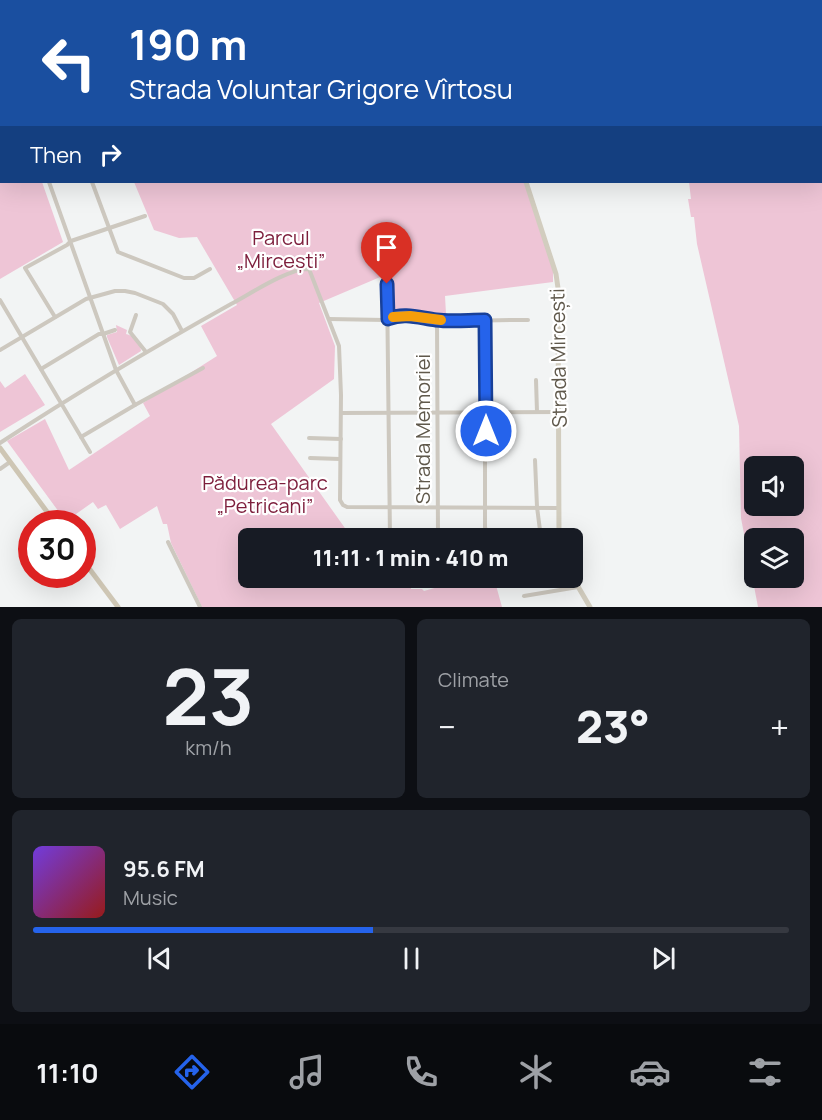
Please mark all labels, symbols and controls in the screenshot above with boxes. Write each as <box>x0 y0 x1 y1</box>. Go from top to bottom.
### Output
text: 190 m <box>129 15 247 73</box>
icon: left <box>30 24 108 102</box>
text: Strada Voluntar Grigore Vîrtosu <box>129 70 513 107</box>
icon: right <box>94 138 127 171</box>
text: Then <box>30 140 82 170</box>
pin <box>361 222 412 284</box>
park label: Parcul „Mircești” <box>236 224 326 274</box>
icon: arrive <box>370 231 403 264</box>
street label: Strada Mircești <box>543 288 573 428</box>
street label: Strada Memoriei <box>409 354 436 504</box>
position arrow <box>454 399 518 463</box>
map controls <box>744 456 804 588</box>
button: sound <box>744 456 804 516</box>
park label: Pădurea-parc „Petricani” <box>202 469 328 519</box>
speed limit sign: 30 <box>18 510 96 588</box>
button: layers <box>744 528 804 588</box>
text: 11:11 · 1 min · 410 m <box>313 543 508 573</box>
text: 23 <box>163 642 254 748</box>
text: Climate <box>438 666 509 693</box>
text: 23° <box>576 695 650 757</box>
text: − <box>438 704 456 749</box>
text: + <box>770 704 789 749</box>
text: km/h <box>185 734 232 761</box>
text: 95.6 FM <box>123 854 205 884</box>
text: Music <box>123 884 178 911</box>
icon: previous <box>143 942 176 975</box>
icon: pause <box>395 942 428 975</box>
icon: next <box>647 942 680 975</box>
icon: directions <box>171 1051 213 1093</box>
icon: music <box>286 1051 328 1093</box>
icon: phone <box>400 1051 442 1093</box>
icon: climate <box>515 1051 557 1093</box>
icon: car <box>629 1051 671 1093</box>
icon: filters <box>744 1051 786 1093</box>
text: 11:10 <box>36 1054 99 1091</box>

